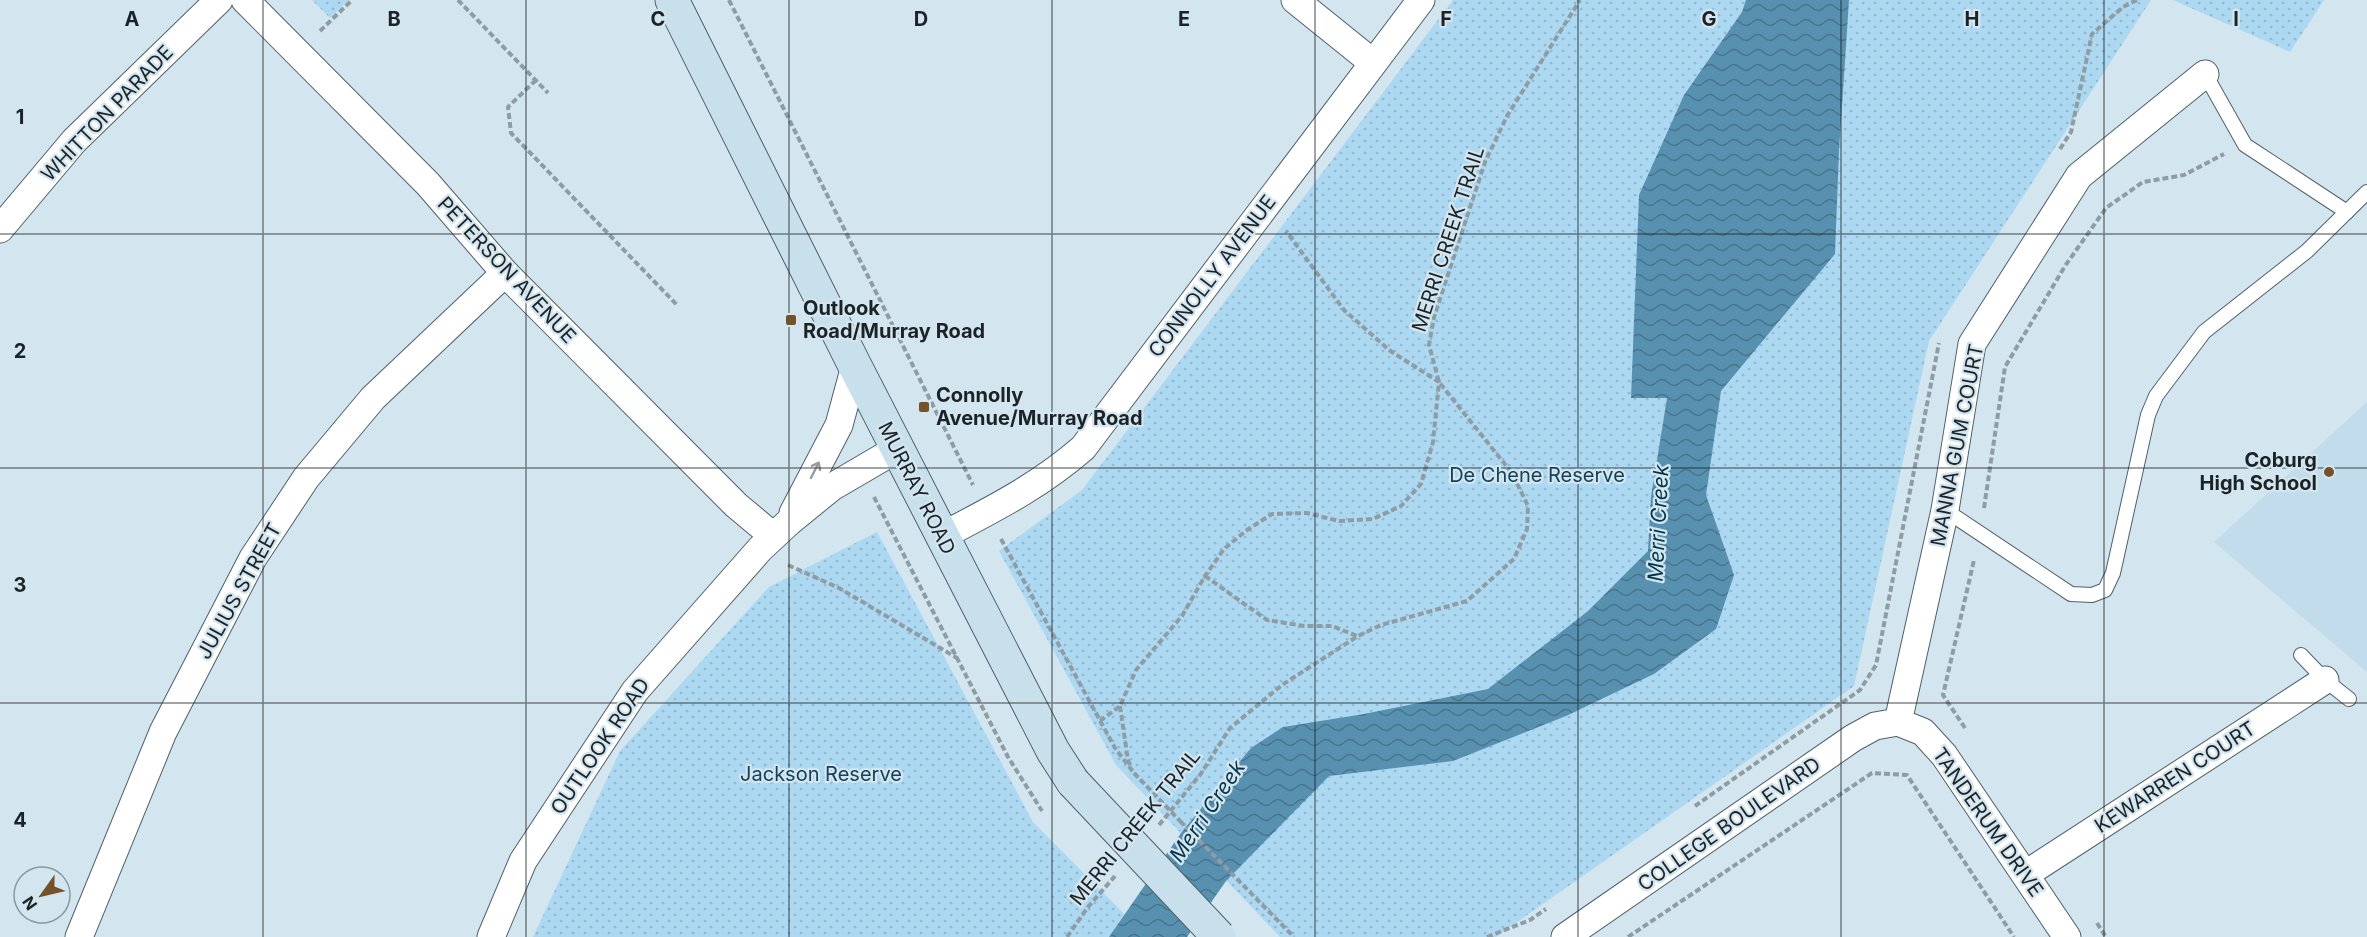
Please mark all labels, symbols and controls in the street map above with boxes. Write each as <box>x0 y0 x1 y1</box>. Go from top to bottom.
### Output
text: A <box>125 7 140 31</box>
text: B <box>387 7 401 31</box>
text: C <box>651 7 665 31</box>
text: D <box>914 7 928 31</box>
text: E <box>1178 7 1190 31</box>
text: F <box>1440 7 1452 31</box>
text: G <box>1701 7 1717 31</box>
text: H <box>1965 7 1979 31</box>
text: I <box>2233 7 2239 31</box>
street label: WHITTON PARADE <box>36 40 178 186</box>
text: 1 <box>16 105 24 129</box>
street label: MERRI CREEK TRAIL <box>1407 143 1489 335</box>
street label: CONNOLLY AVENUE <box>1143 190 1281 362</box>
street label: PETERSON AVENUE <box>433 192 581 348</box>
place label: Outlook Road/Murray Road <box>803 296 985 343</box>
marker: Outlook Road/Murray Road <box>784 313 798 327</box>
text: 2 <box>14 339 26 363</box>
street label: MANNA GUM COURT <box>1926 342 1988 548</box>
place label: Connolly Avenue/Murray Road <box>936 383 1143 430</box>
marker: Connolly Avenue/Murray Road <box>917 400 931 414</box>
street label: MURRAY ROAD <box>873 418 961 558</box>
place label: Coburg High School <box>2200 448 2317 495</box>
one-way arrow <box>810 461 822 479</box>
park label: De Chene Reserve <box>1449 463 1625 487</box>
water label: Merri Creek <box>1642 463 1674 582</box>
marker: Coburg High School <box>2322 465 2336 479</box>
street label: JULIUS STREET <box>192 519 286 663</box>
text: 3 <box>14 573 26 597</box>
street label: OUTLOOK ROAD <box>546 673 654 819</box>
street label: KEWARREN COURT <box>2090 716 2260 838</box>
street label: TANDERUM DRIVE <box>1928 743 2048 901</box>
street label: MERRI CREEK TRAIL <box>1065 744 1205 910</box>
street label: COLLEGE BOULEVARD <box>1633 752 1825 896</box>
water label: Merri Creek <box>1164 755 1250 867</box>
park label: Jackson Reserve <box>740 762 902 786</box>
text: 4 <box>13 808 27 832</box>
north arrow <box>12 865 72 925</box>
text: N <box>18 893 41 914</box>

